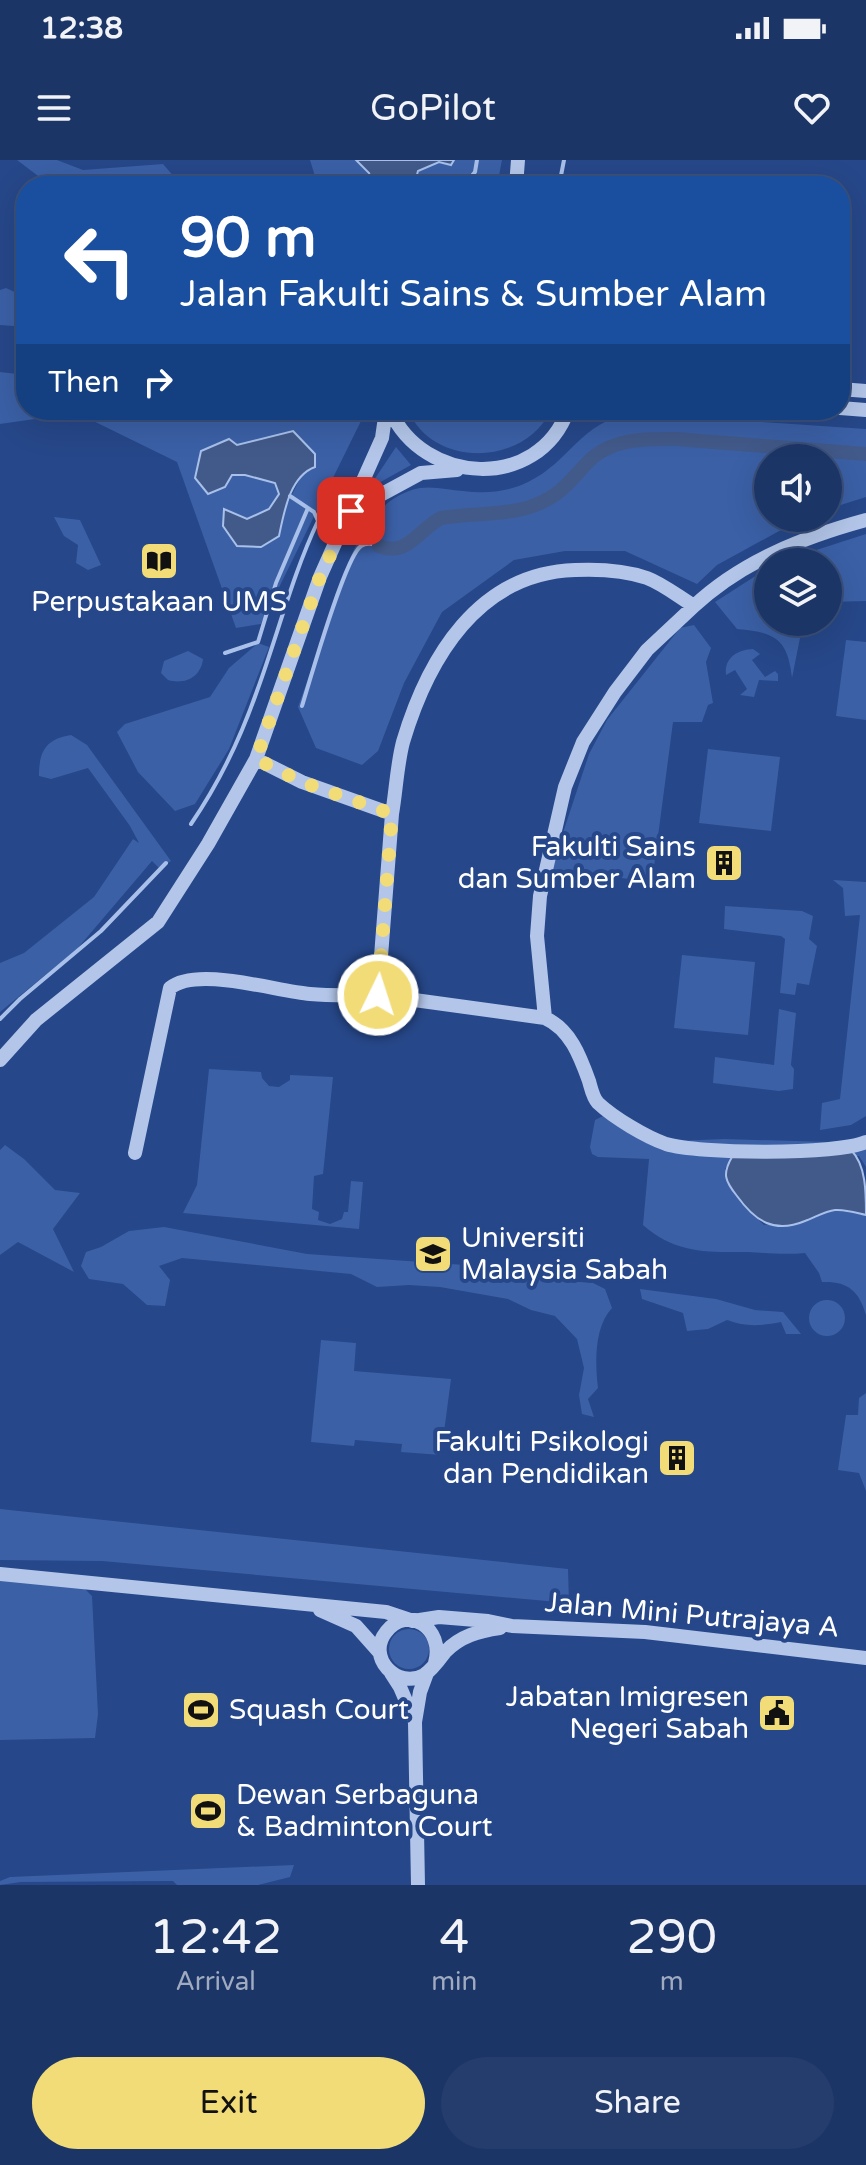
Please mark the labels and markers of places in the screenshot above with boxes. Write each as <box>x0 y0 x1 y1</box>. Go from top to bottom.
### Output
pin <box>317 477 385 545</box>
library icon: Perpustakaan UMS <box>138 540 180 582</box>
place label: Perpustakaan UMS <box>31 585 287 619</box>
place label: Fakulti Sains dan Sumber Alam <box>458 830 696 896</box>
building icon: Fakulti Sains dan Sumber Alam <box>703 842 745 884</box>
place label: Universiti Malaysia Sabah <box>461 1221 668 1287</box>
school or university icon: Universiti Malaysia Sabah <box>412 1233 454 1275</box>
place label: Fakulti Psikologi dan Pendidikan <box>434 1425 649 1491</box>
building icon: Fakulti Psikologi dan Pendidikan <box>656 1437 698 1479</box>
place label: Jabatan Imigresen Negeri Sabah <box>506 1680 749 1746</box>
sports icon: Squash Court <box>180 1689 222 1731</box>
public building icon: Jabatan Imigresen Negeri Sabah <box>756 1692 798 1734</box>
place label: Squash Court <box>229 1693 409 1727</box>
place label: Dewan Serbaguna & Badminton Court <box>236 1778 493 1844</box>
sports icon: Dewan Serbaguna & Badminton Court <box>187 1790 229 1832</box>

